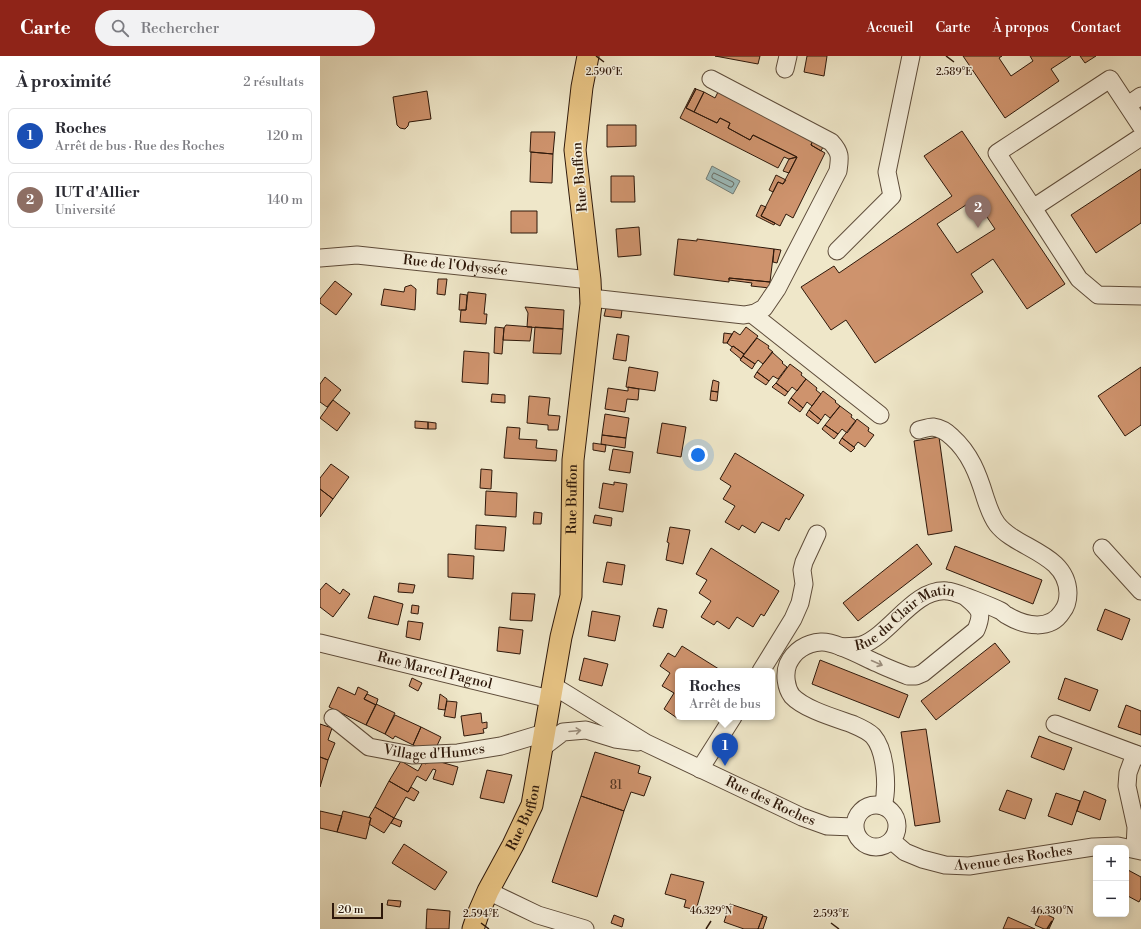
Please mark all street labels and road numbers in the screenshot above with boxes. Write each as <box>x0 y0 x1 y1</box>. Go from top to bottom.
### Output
street label: Rue Buffon <box>568 140 592 213</box>
street label: Rue de l'Odyssée <box>402 251 509 280</box>
street label: Rue Buffon <box>563 463 582 535</box>
street label: Rue du Clair Matin <box>853 582 958 655</box>
street label: Rue Marcel Pagnol <box>375 648 494 694</box>
street label: Village d'Humes <box>381 740 486 764</box>
street label: Rue des Roches <box>722 773 818 830</box>
street label: Rue Buffon <box>502 782 544 854</box>
street label: Avenue des Roches <box>953 841 1074 875</box>

